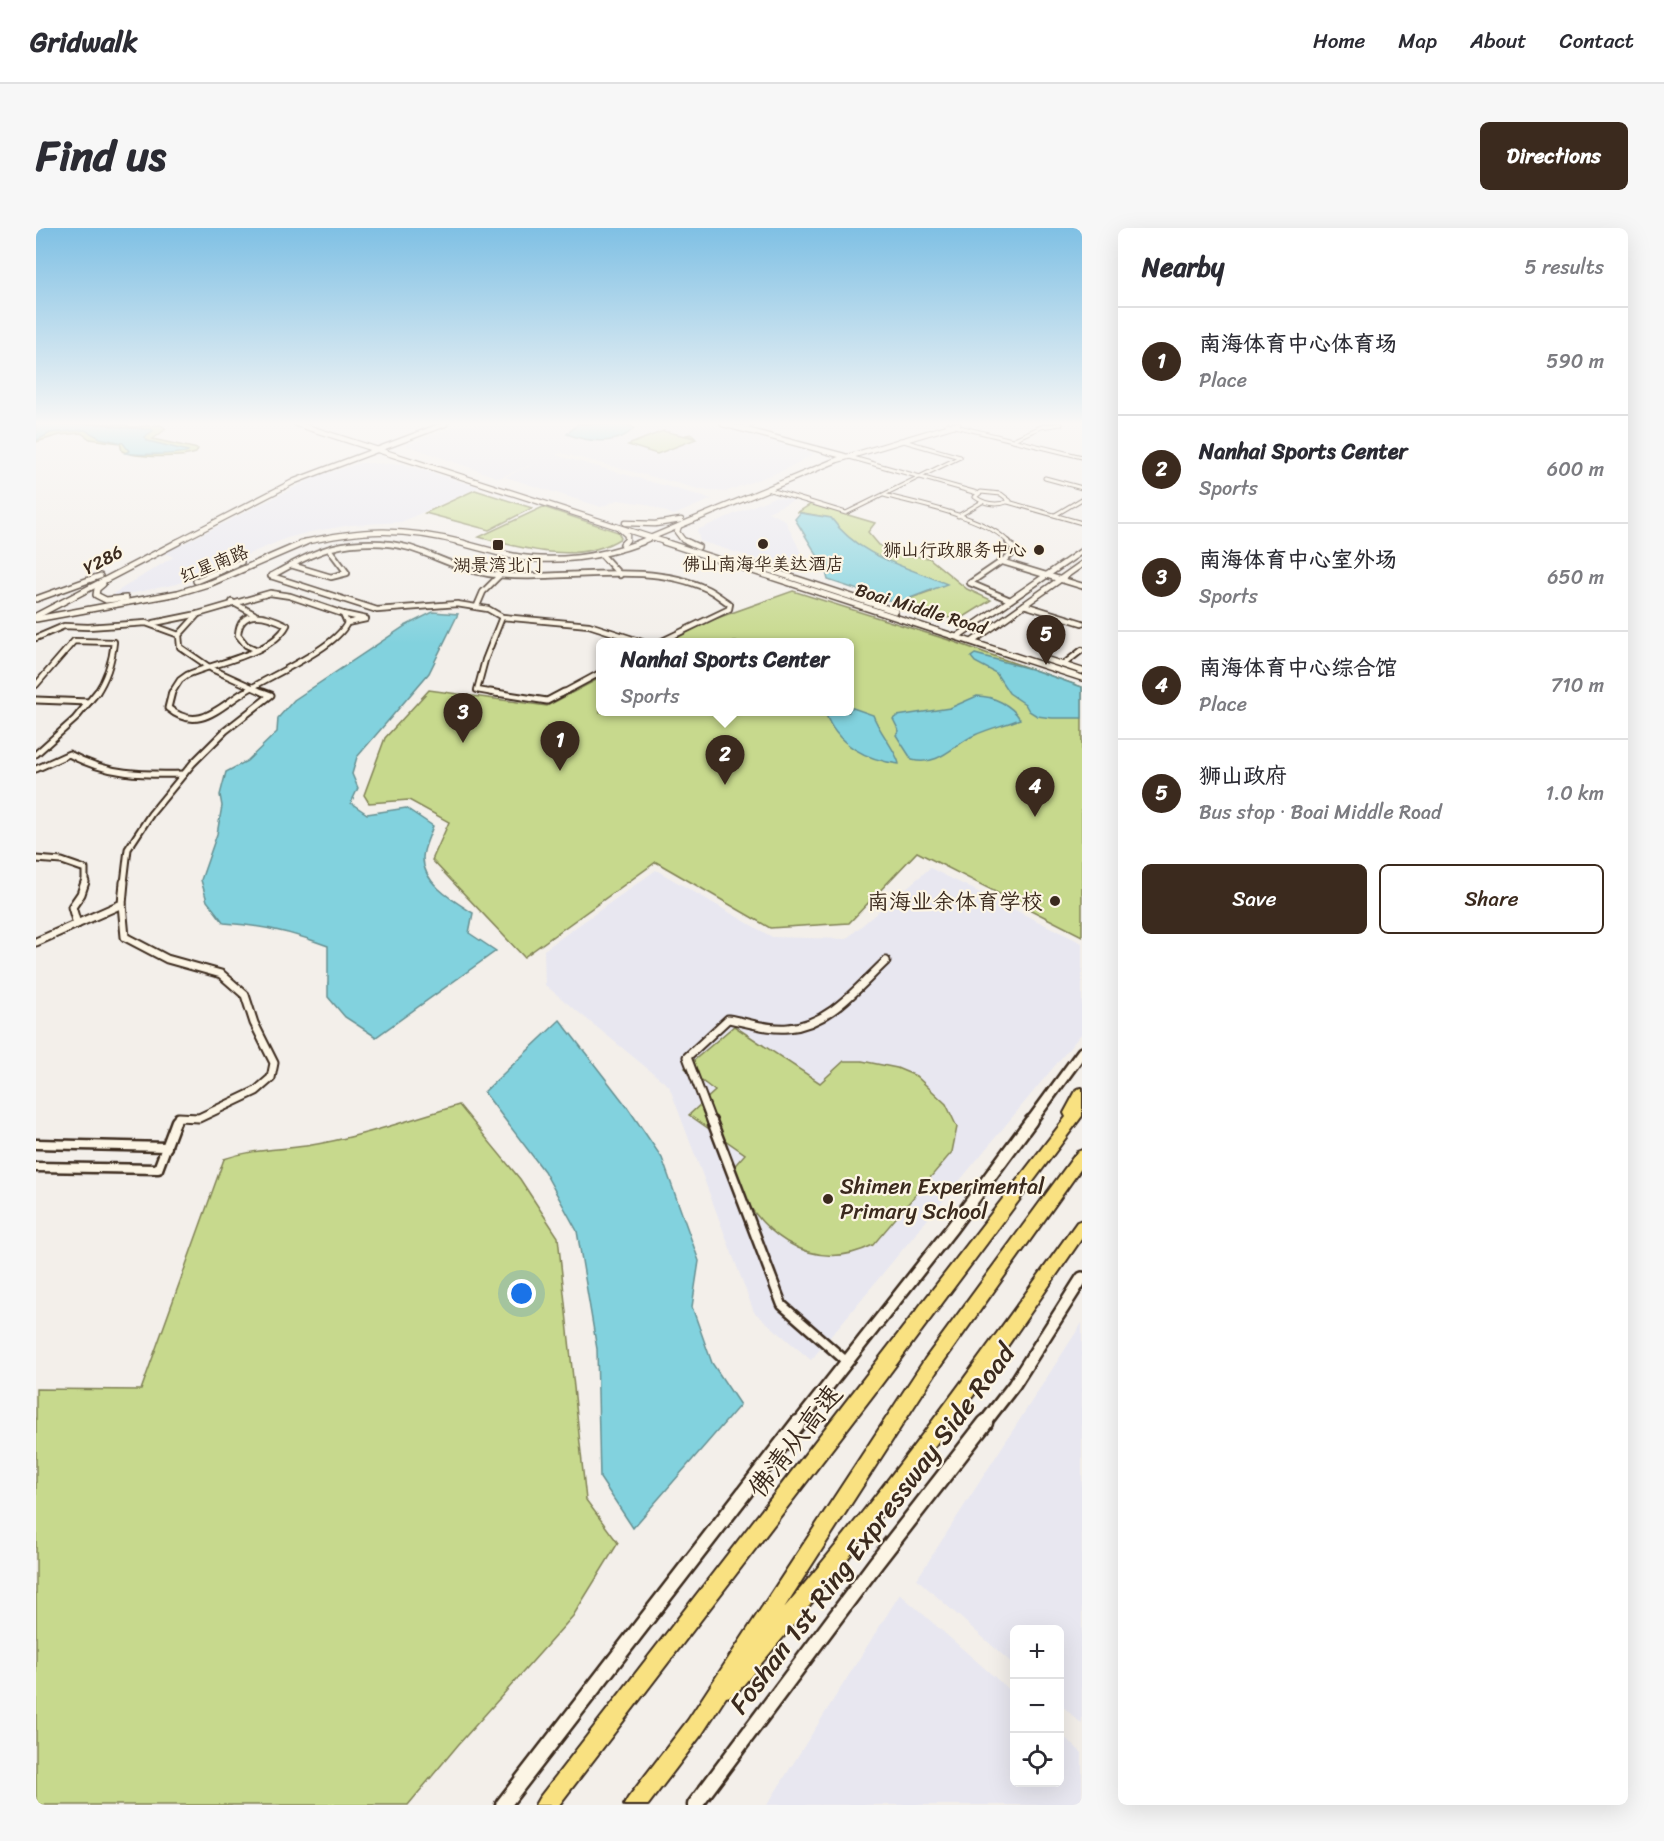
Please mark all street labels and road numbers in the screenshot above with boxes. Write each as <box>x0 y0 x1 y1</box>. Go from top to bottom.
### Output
street label: Y286 <box>77 536 129 584</box>
street label: 红星南路 <box>175 536 253 592</box>
street label: Boai Middle Road <box>851 574 992 645</box>
street label: Foshan 1st Ring Expressway Side Road <box>716 1332 1029 1725</box>
street label: 佛清从高速 <box>735 1373 855 1509</box>

